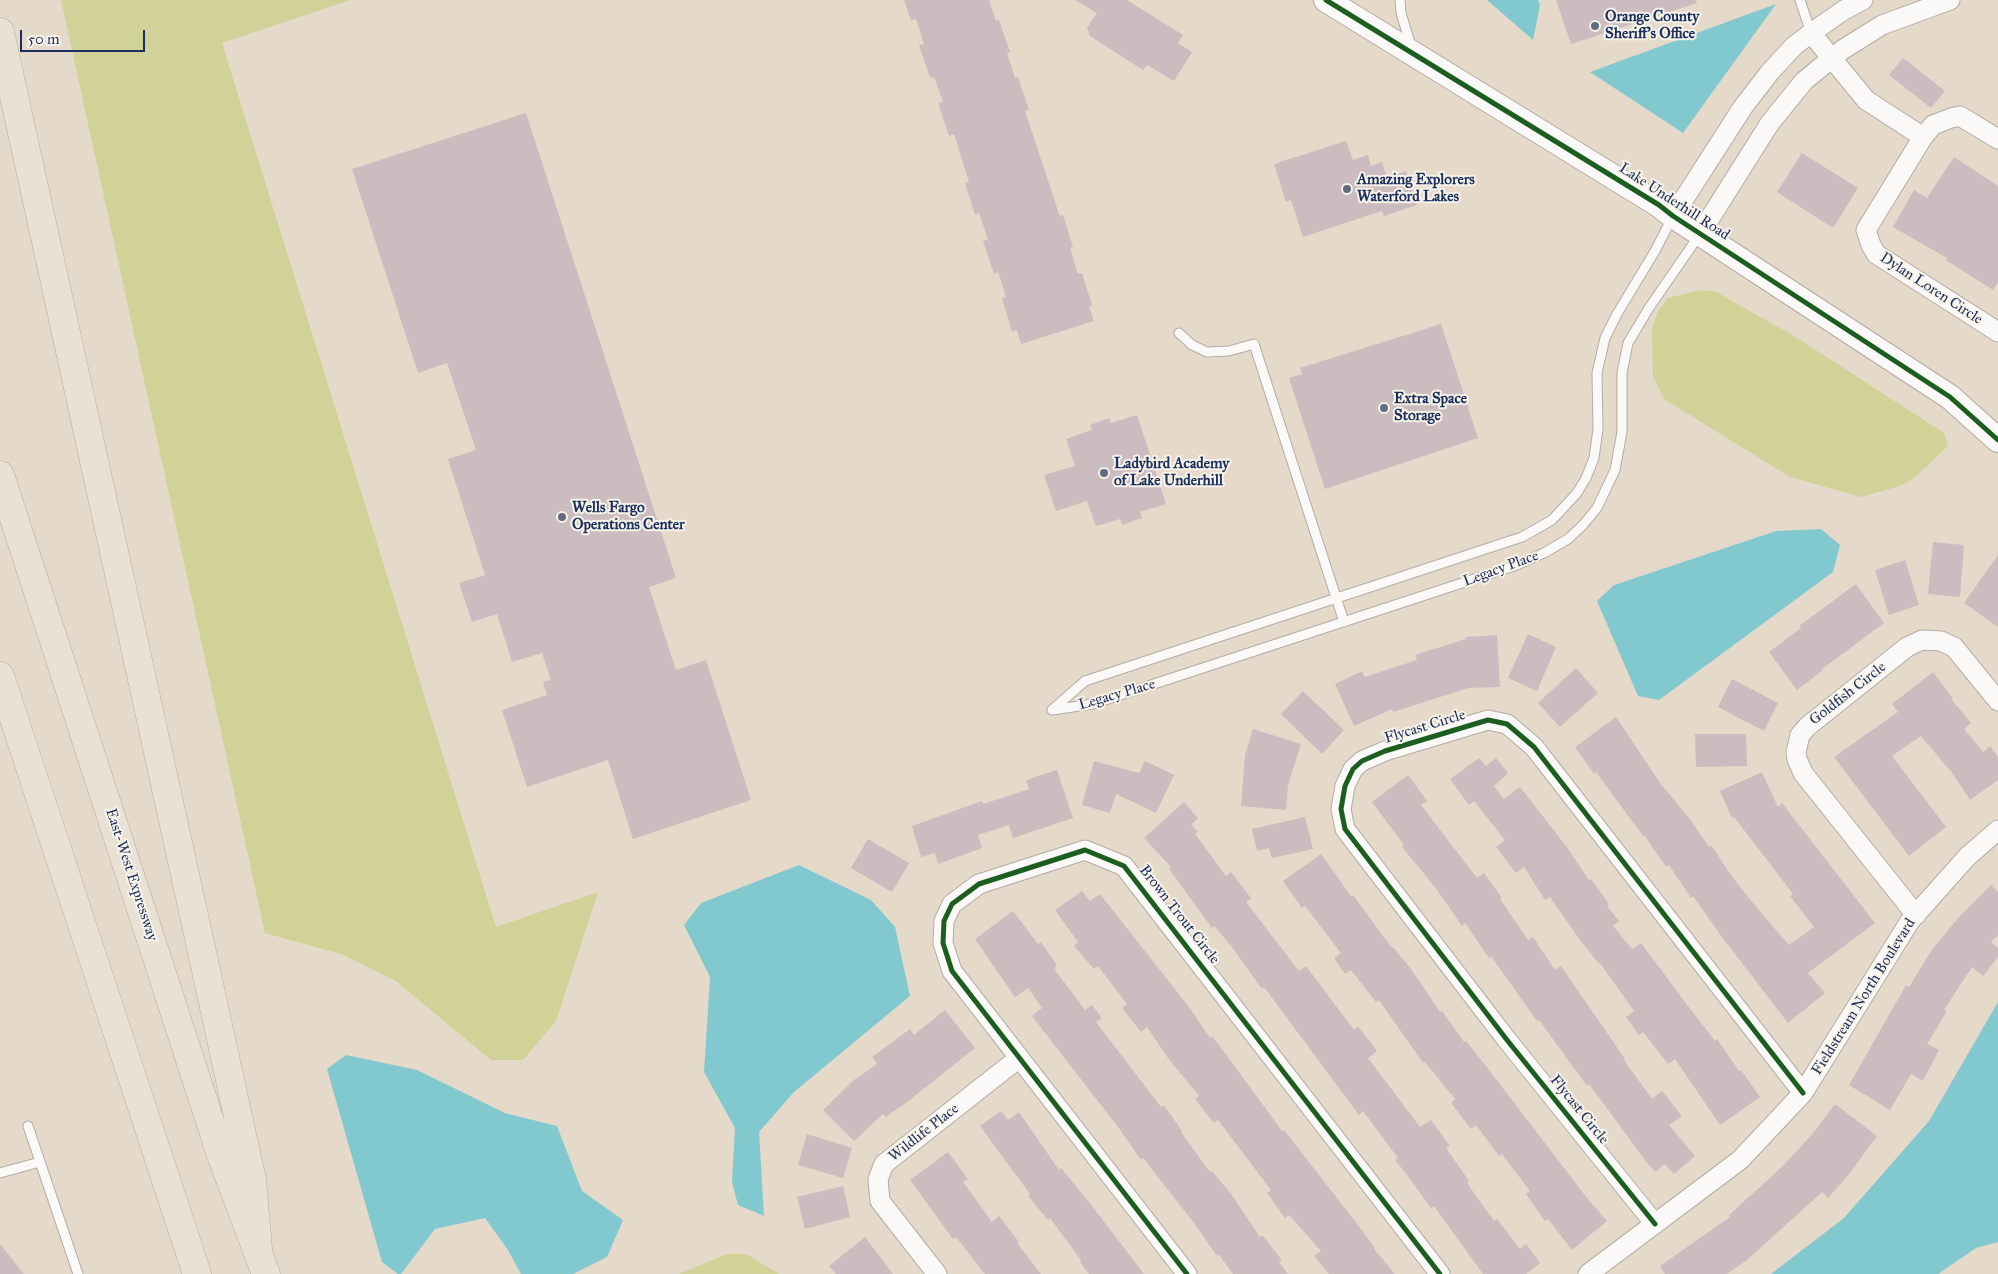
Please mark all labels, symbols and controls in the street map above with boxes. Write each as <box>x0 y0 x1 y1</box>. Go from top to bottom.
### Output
place label: Orange County Sheriff's Office <box>1605 8 1699 43</box>
scale bar <box>22 20 148 52</box>
marker: Orange County Sheriff's Office <box>1589 20 1601 32</box>
text: 50 m <box>28 30 60 48</box>
street label: Lake Underhill Road <box>1615 159 1733 245</box>
place label: Amazing Explorers Waterford Lakes <box>1357 171 1475 206</box>
marker: Amazing Explorers Waterford Lakes <box>1341 183 1353 195</box>
street label: Dylan Loren Circle <box>1876 249 1986 329</box>
place label: Extra Space Storage <box>1394 390 1467 425</box>
marker: Extra Space Storage <box>1378 402 1390 414</box>
place label: Ladybird Academy of Lake Underhill <box>1114 455 1229 490</box>
marker: Ladybird Academy of Lake Underhill <box>1098 467 1110 479</box>
place label: Wells Fargo Operations Center <box>572 499 685 534</box>
marker: Wells Fargo Operations Center <box>556 511 568 523</box>
street label: Legacy Place <box>1461 547 1541 591</box>
street label: Goldfish Circle <box>1806 658 1890 730</box>
street label: Legacy Place <box>1077 675 1157 715</box>
street label: Flycast Circle <box>1382 706 1468 748</box>
street label: East-West Expressway <box>101 806 161 944</box>
street label: Brown Trout Circle <box>1135 862 1223 968</box>
street label: Fieldstream North Boulevard <box>1808 915 1920 1079</box>
street label: Flycast Circle <box>1546 1072 1612 1148</box>
street label: Wildlife Place <box>885 1100 963 1166</box>

